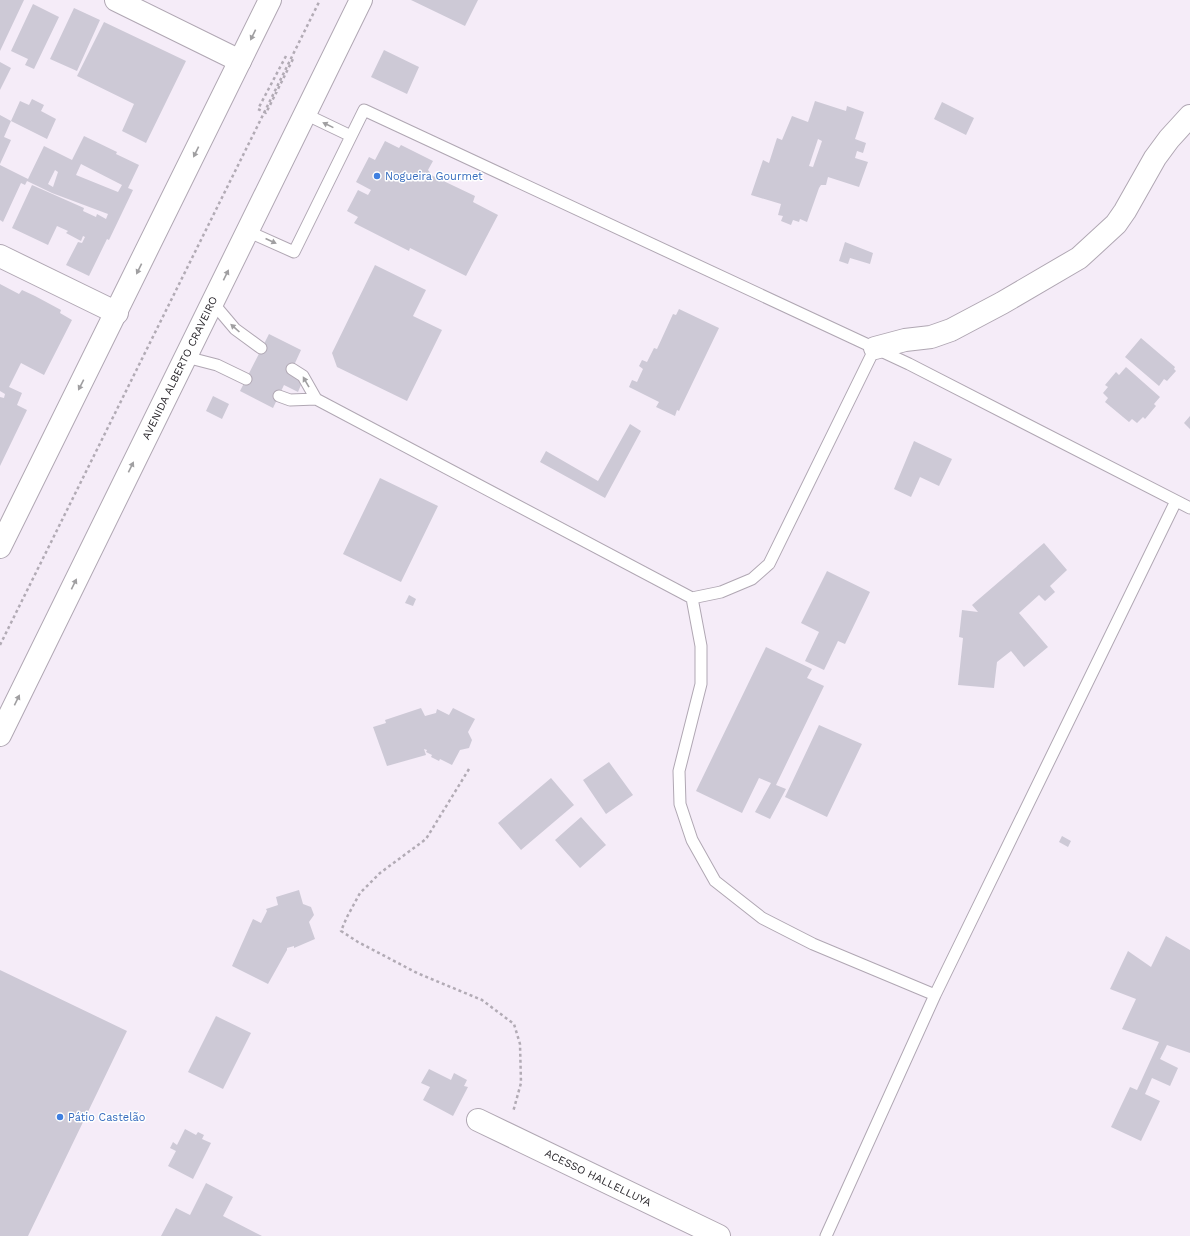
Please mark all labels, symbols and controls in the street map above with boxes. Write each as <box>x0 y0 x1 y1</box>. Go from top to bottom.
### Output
one-way arrow <box>250 29 256 41</box>
one-way arrow <box>322 122 334 128</box>
one-way arrow <box>192 146 199 158</box>
place label: Nogueira Gourmet <box>385 170 483 183</box>
marker: Nogueira Gourmet <box>372 171 382 181</box>
one-way arrow <box>265 239 277 245</box>
one-way arrow <box>135 263 142 274</box>
one-way arrow <box>223 269 229 281</box>
street label: AVENIDA ALBERTO CRAVEIRO <box>140 294 220 442</box>
one-way arrow <box>229 323 240 332</box>
one-way arrow <box>303 376 310 388</box>
one-way arrow <box>78 379 84 391</box>
one-way arrow <box>128 461 135 473</box>
one-way arrow <box>71 578 77 589</box>
one-way arrow <box>14 695 20 706</box>
place label: Pátio Castelão <box>68 1111 145 1124</box>
marker: Pátio Castelão <box>55 1112 65 1122</box>
street label: ACESSO HALLELLUYA <box>543 1147 653 1209</box>

